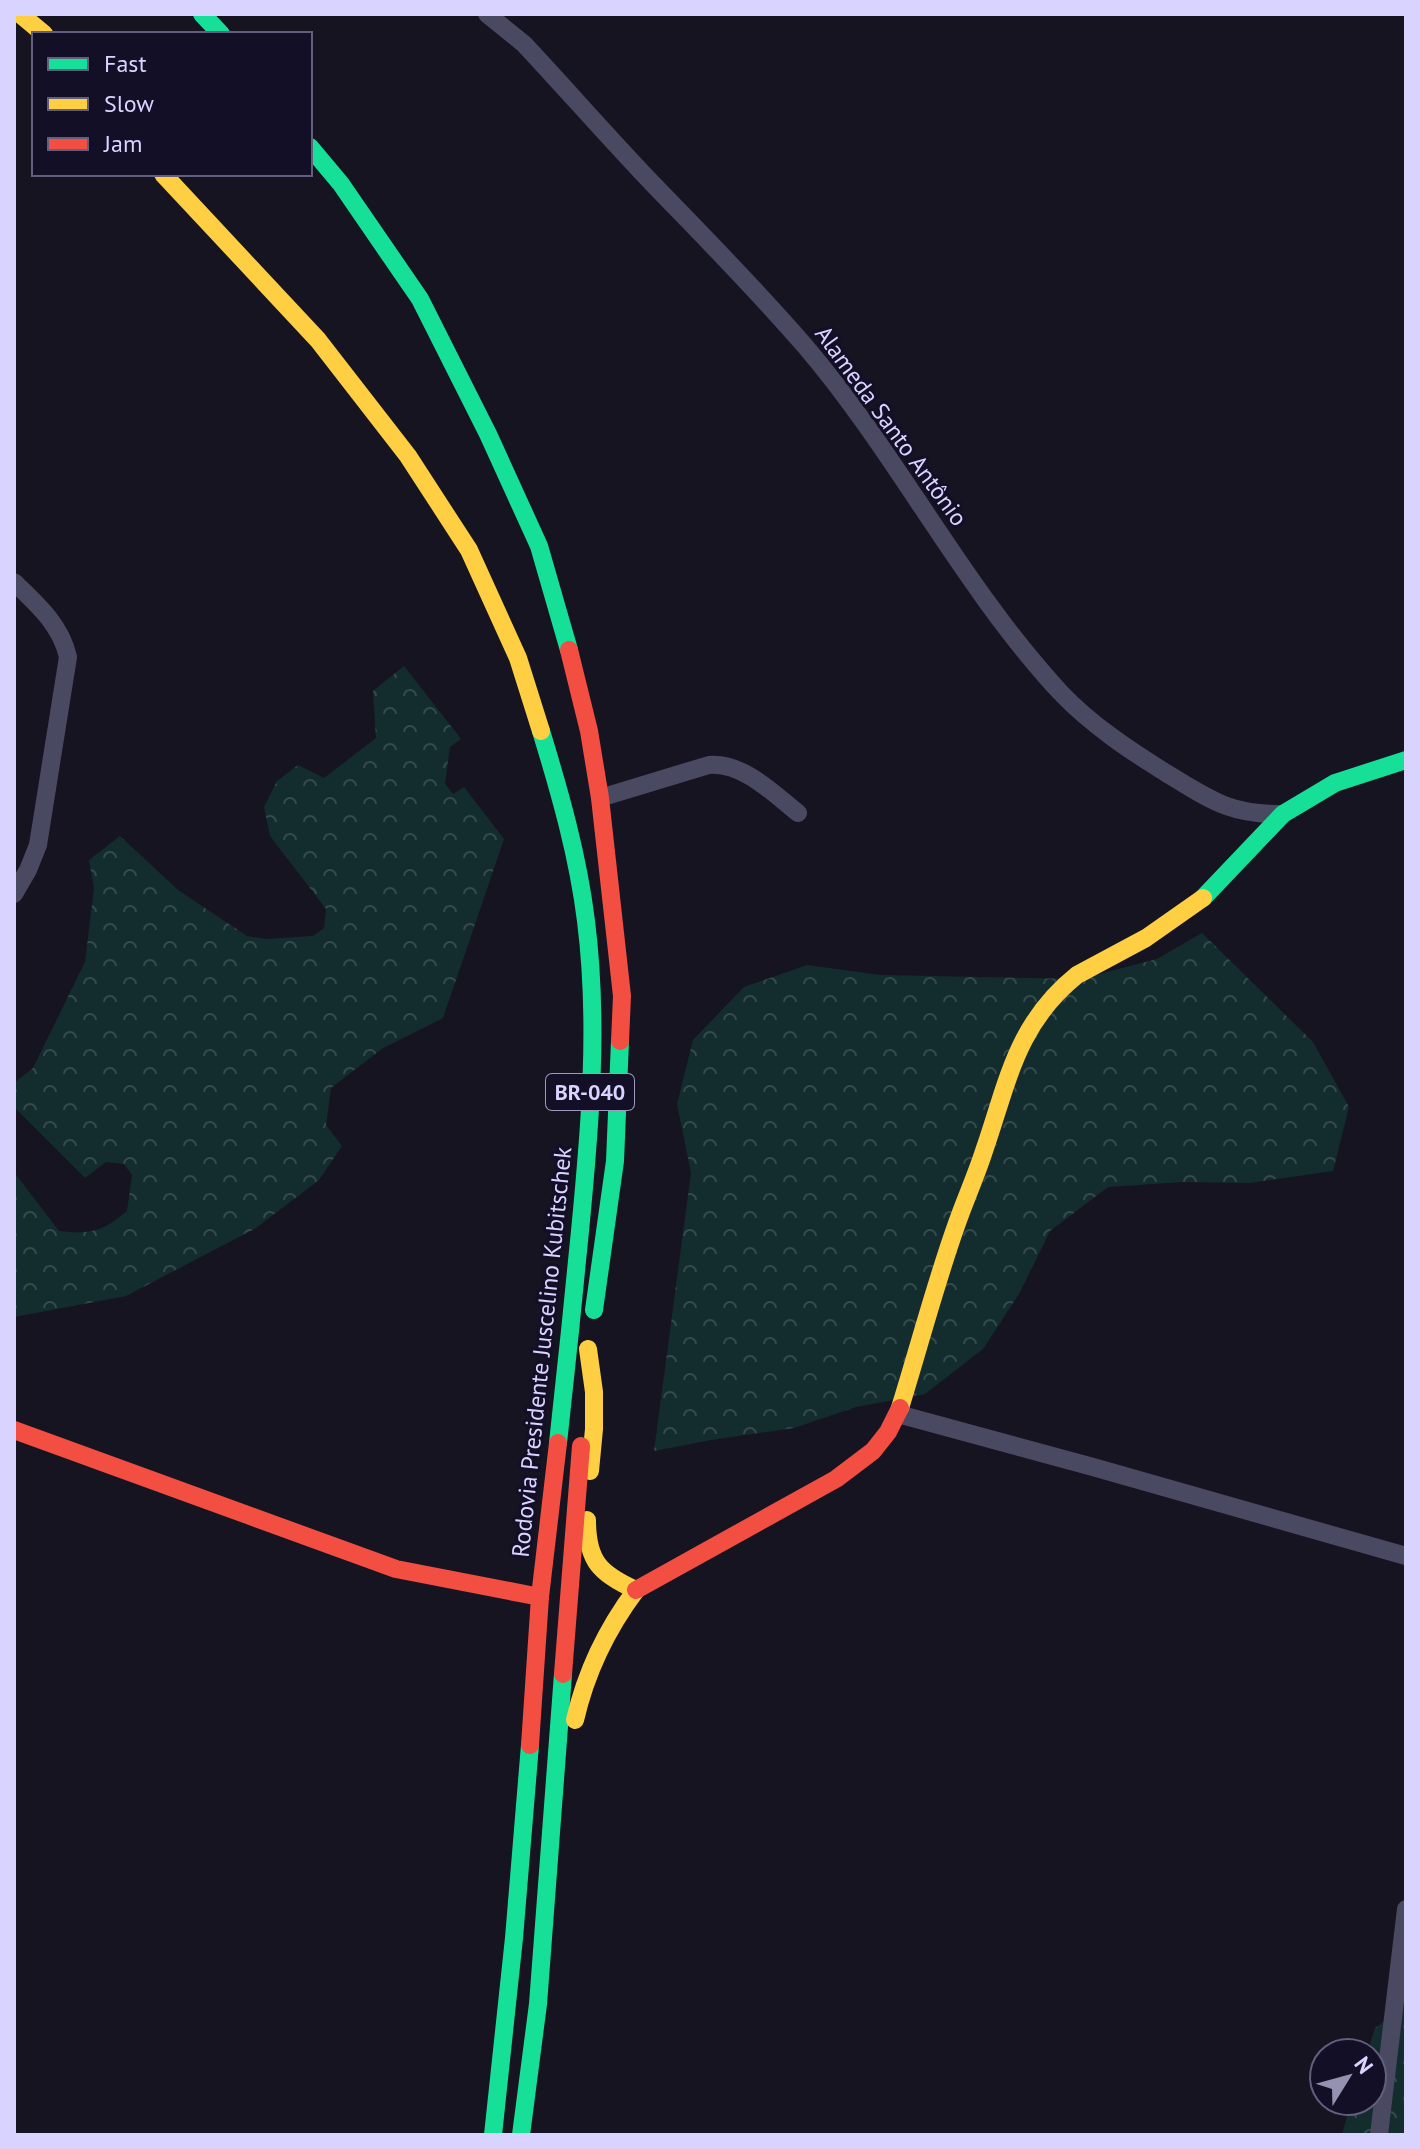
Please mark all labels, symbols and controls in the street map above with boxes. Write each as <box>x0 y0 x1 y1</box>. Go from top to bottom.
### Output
legend <box>32 32 312 176</box>
text: Fast <box>104 48 147 79</box>
text: Slow <box>104 88 154 119</box>
text: Jam <box>103 128 142 159</box>
street label: Alameda Santo Antônio <box>808 319 975 532</box>
road number: BR-040 <box>546 1074 634 1110</box>
street label: Rodovia Presidente Juscelino Kubitschek <box>505 1145 579 1559</box>
north arrow <box>1308 2037 1388 2117</box>
text: N <box>1348 2051 1380 2079</box>

